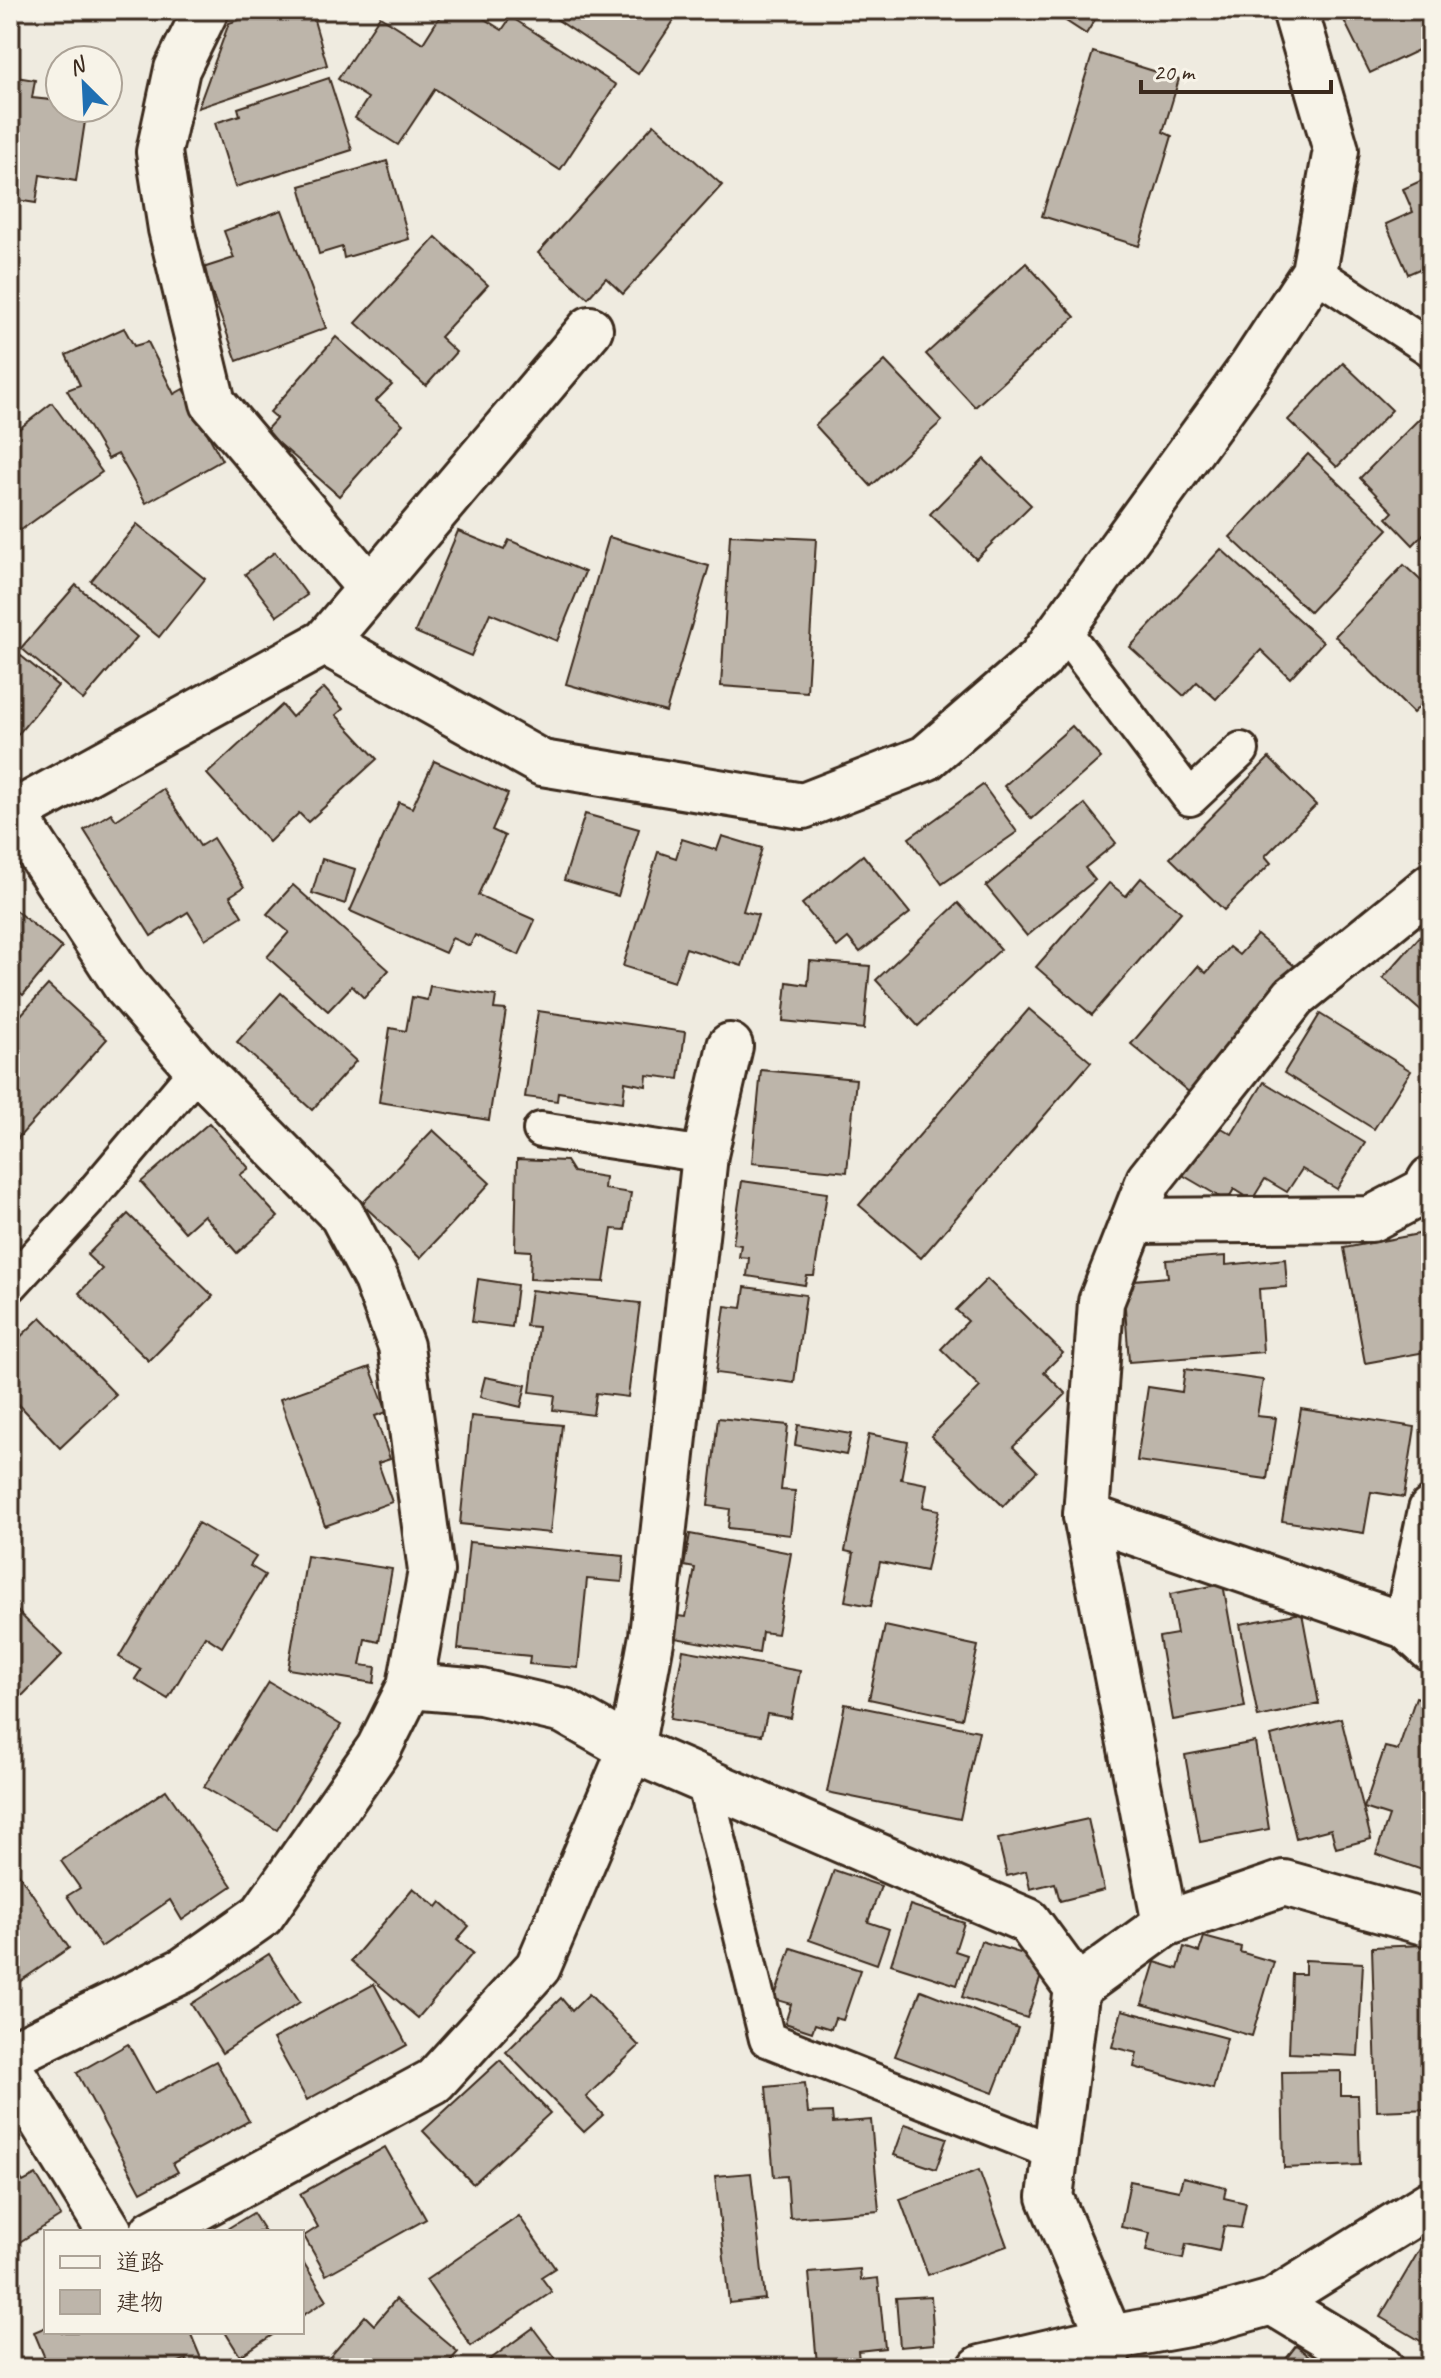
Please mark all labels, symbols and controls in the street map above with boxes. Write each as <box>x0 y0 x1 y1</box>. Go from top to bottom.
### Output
north arrow <box>44 44 124 124</box>
scale bar <box>1141 44 1331 94</box>
text: N <box>64 50 91 82</box>
text: 20 m <box>1153 57 1196 87</box>
legend <box>44 2230 304 2334</box>
text: 道路 <box>116 2247 164 2277</box>
text: 建物 <box>116 2287 164 2317</box>

